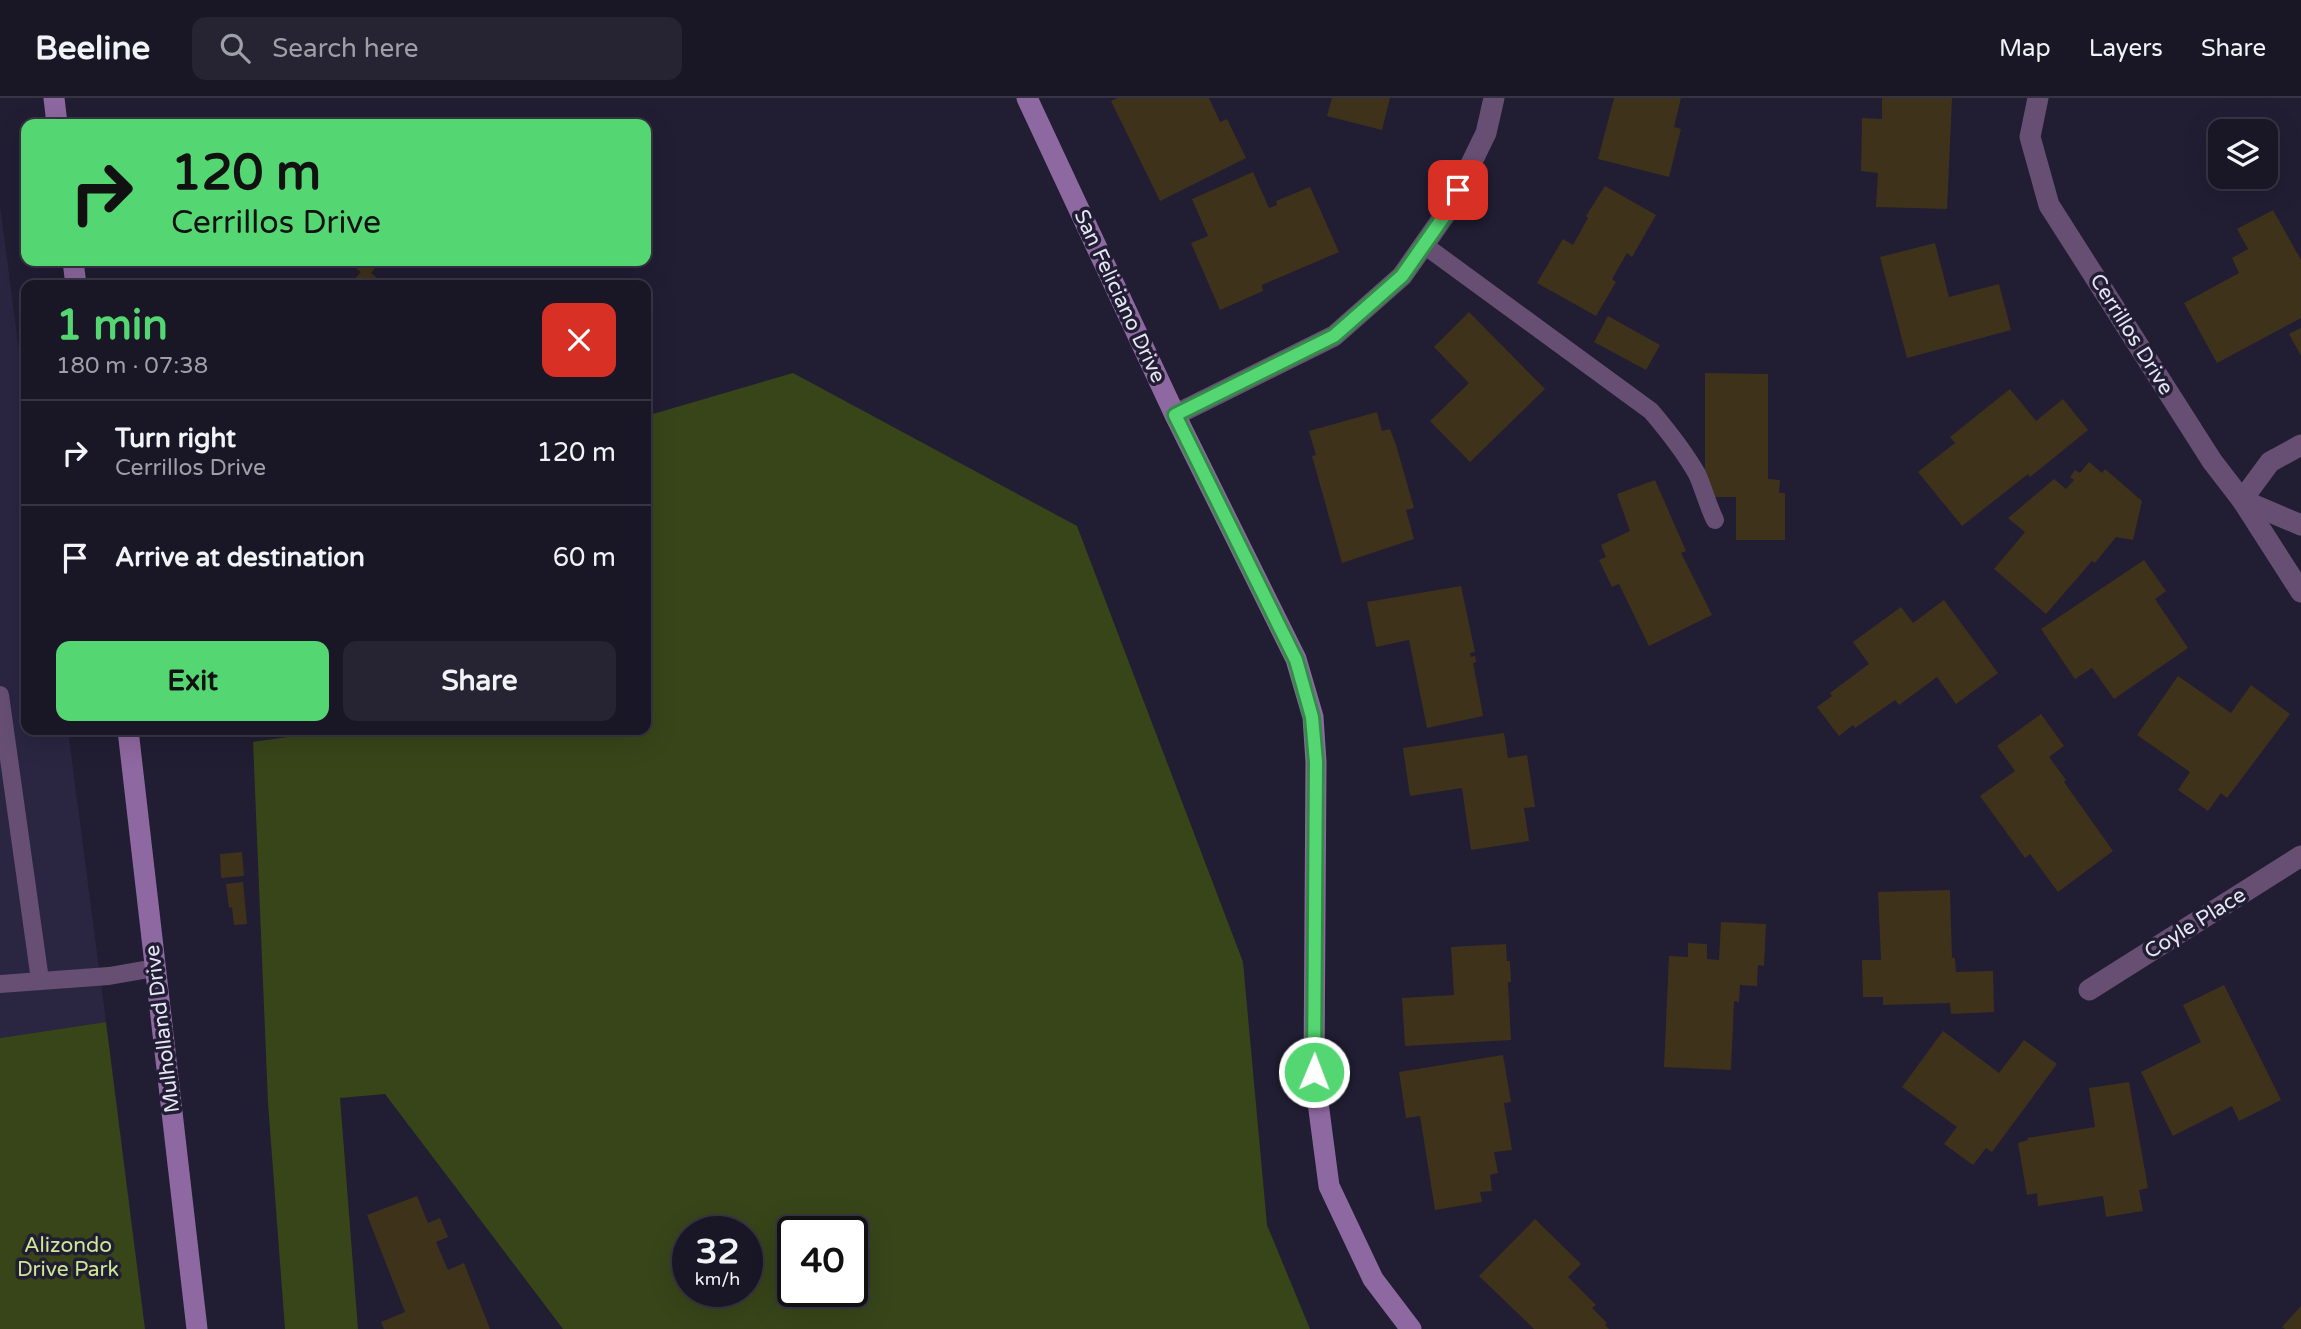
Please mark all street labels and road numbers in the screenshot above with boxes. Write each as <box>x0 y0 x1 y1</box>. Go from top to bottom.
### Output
street label: San Feliciano Drive <box>1068 206 1171 387</box>
street label: Cerrillos Drive <box>2084 269 2179 399</box>
street label: Coyle Place <box>2140 882 2251 964</box>
street label: Mulholland Drive <box>140 943 185 1114</box>

